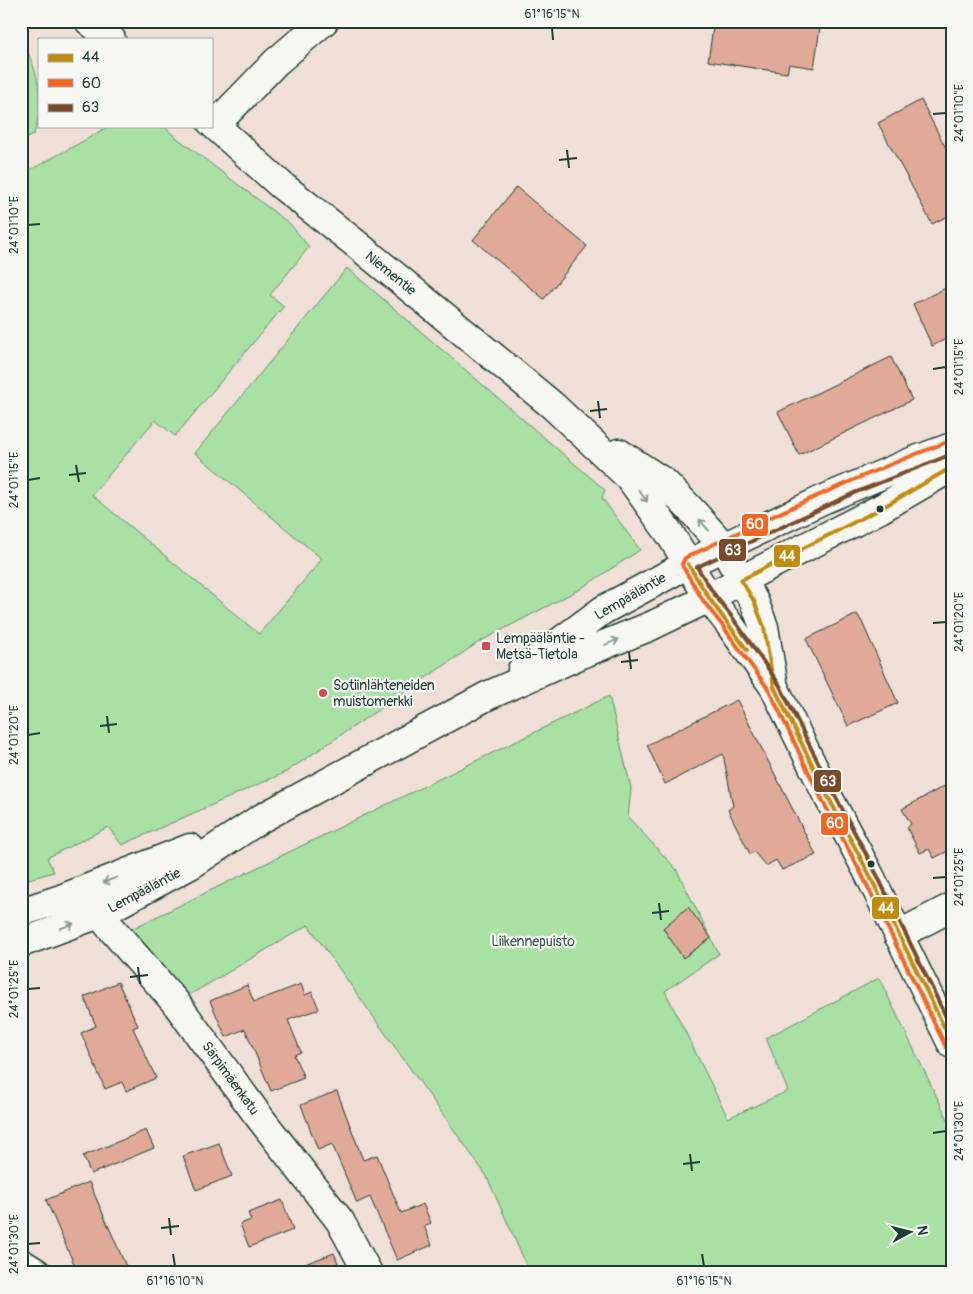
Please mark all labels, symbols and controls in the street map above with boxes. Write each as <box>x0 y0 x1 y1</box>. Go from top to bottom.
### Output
text: 61°16'15"N <box>524 7 580 22</box>
legend <box>38 38 212 128</box>
text: 44 <box>82 48 100 67</box>
text: 60 <box>82 74 101 93</box>
text: 24°01'10"E <box>952 84 967 142</box>
text: 63 <box>82 98 99 117</box>
text: 24°01'10"E <box>7 196 22 254</box>
street label: Niementie <box>362 248 420 299</box>
text: 24°01'15"E <box>952 339 967 395</box>
text: 24°01'15"E <box>7 452 22 508</box>
one-way arrow <box>637 489 648 502</box>
unlabelled marker <box>875 504 885 514</box>
line badge: 60 <box>741 513 769 537</box>
text: 60 <box>746 516 764 533</box>
one-way arrow <box>699 518 710 531</box>
line badge: 63 <box>718 538 747 562</box>
text: 63 <box>725 542 741 559</box>
line badge: 44 <box>773 544 801 568</box>
text: 44 <box>779 548 796 565</box>
street label: Lempääläntie <box>591 569 669 624</box>
text: 24°01'20"E <box>952 592 967 652</box>
place label: Lempääläntie - Metsä-Tietola <box>496 630 585 663</box>
one-way arrow <box>604 637 619 646</box>
marker: Lempääläntie - Metsä-Tietola <box>480 640 492 652</box>
place label: Sotiinlähteneiden muistomerkki <box>333 677 435 710</box>
marker: Sotiinlähteneiden muistomerkki <box>317 687 329 699</box>
text: 24°01'20"E <box>7 705 22 765</box>
line badge: 63 <box>813 769 842 793</box>
text: 63 <box>820 773 836 790</box>
line badge: 60 <box>820 812 849 836</box>
text: 60 <box>826 815 844 832</box>
text: 24°01'25"E <box>952 848 967 906</box>
unlabelled marker <box>866 859 876 869</box>
street label: Lempääläntie <box>105 864 184 917</box>
one-way arrow <box>103 875 118 885</box>
line badge: 44 <box>871 896 900 920</box>
text: 44 <box>878 900 895 917</box>
one-way arrow <box>59 921 74 930</box>
park label: Liikennepuisto <box>491 933 575 950</box>
text: 24°01'25"E <box>7 960 22 1018</box>
street label: Särpimäenkatu <box>198 1038 263 1118</box>
text: 24°01'30"E <box>952 1101 967 1161</box>
north arrow <box>886 1206 936 1256</box>
text: 24°01'30"E <box>7 1214 22 1274</box>
text: N <box>913 1225 931 1236</box>
text: 61°16'10"N <box>147 1274 203 1289</box>
text: 61°16'15"N <box>676 1274 732 1289</box>

